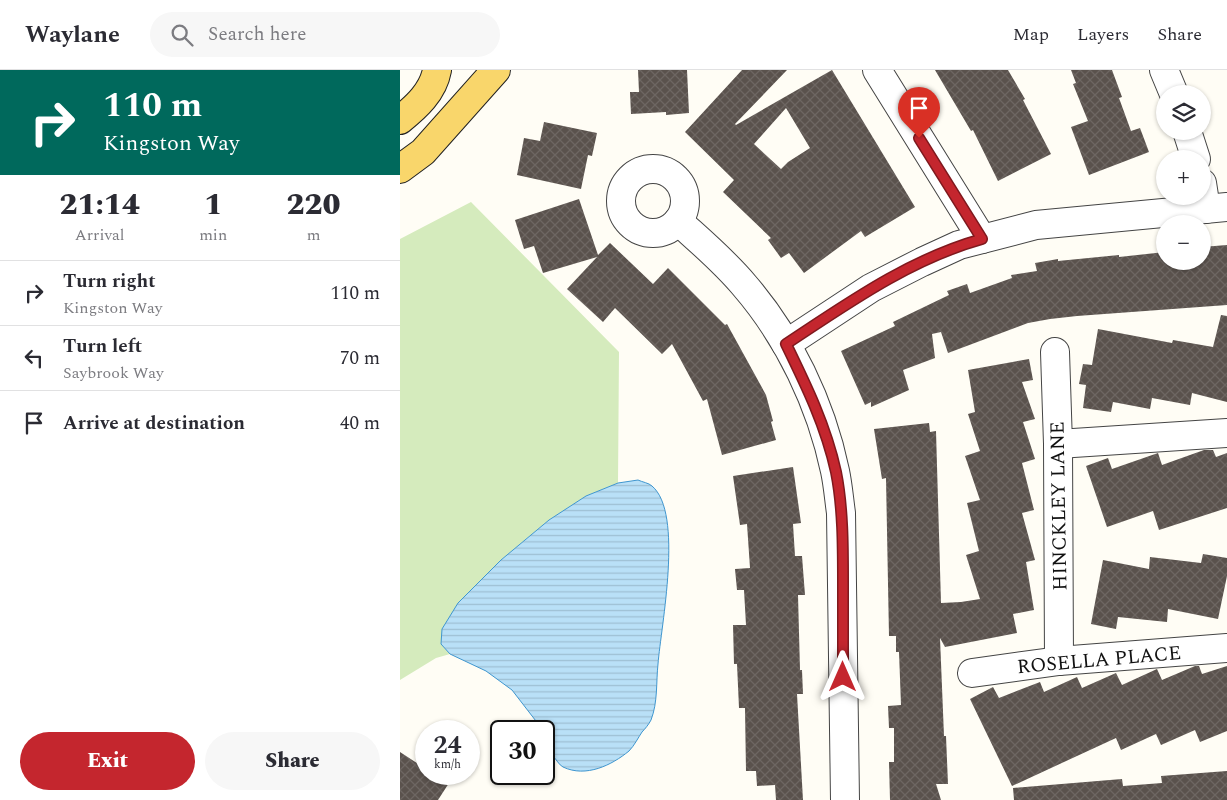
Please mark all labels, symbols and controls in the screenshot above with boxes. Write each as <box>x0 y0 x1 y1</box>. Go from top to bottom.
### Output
search box <box>150 12 500 57</box>
text: Waylane <box>25 17 120 53</box>
text: Search here <box>208 20 306 49</box>
icon: search <box>168 21 196 49</box>
text: Map <box>1013 21 1049 48</box>
text: Layers <box>1077 21 1129 48</box>
text: Share <box>1157 21 1202 48</box>
text: 110 m <box>103 79 202 132</box>
map controls <box>1156 85 1211 270</box>
button: layers <box>1156 85 1211 140</box>
pin <box>898 87 940 138</box>
icon: right <box>20 90 85 155</box>
icon: arrive <box>905 94 933 122</box>
text: Kingston Way <box>103 127 240 160</box>
button: + <box>1156 150 1211 205</box>
text: 21:14 <box>59 182 140 228</box>
text: 1 <box>204 182 222 228</box>
text: 220 <box>287 182 341 228</box>
button: − <box>1156 215 1211 270</box>
text: Arrival <box>75 223 125 247</box>
text: min <box>199 223 227 247</box>
text: m <box>307 223 320 247</box>
text: Turn right <box>63 267 156 296</box>
icon: right <box>20 279 48 307</box>
text: 110 m <box>330 279 380 308</box>
text: Kingston Way <box>63 296 162 320</box>
text: Turn left <box>63 332 142 361</box>
icon: left <box>20 344 48 372</box>
text: 70 m <box>340 344 380 373</box>
text: Saybrook Way <box>63 361 164 385</box>
icon: arrive <box>20 409 48 437</box>
text: Arrive at destination <box>63 409 245 438</box>
text: 40 m <box>340 409 380 438</box>
street label: HINCKLEY LANE <box>1043 421 1075 591</box>
street label: ROSELLA PLACE <box>1016 638 1182 682</box>
position arrow <box>816 650 868 702</box>
speed limit sign: 30 <box>490 720 555 785</box>
text: 24 <box>433 727 462 765</box>
button: Exit <box>20 732 195 790</box>
button: Share <box>205 732 380 790</box>
text: km/h <box>434 755 461 774</box>

